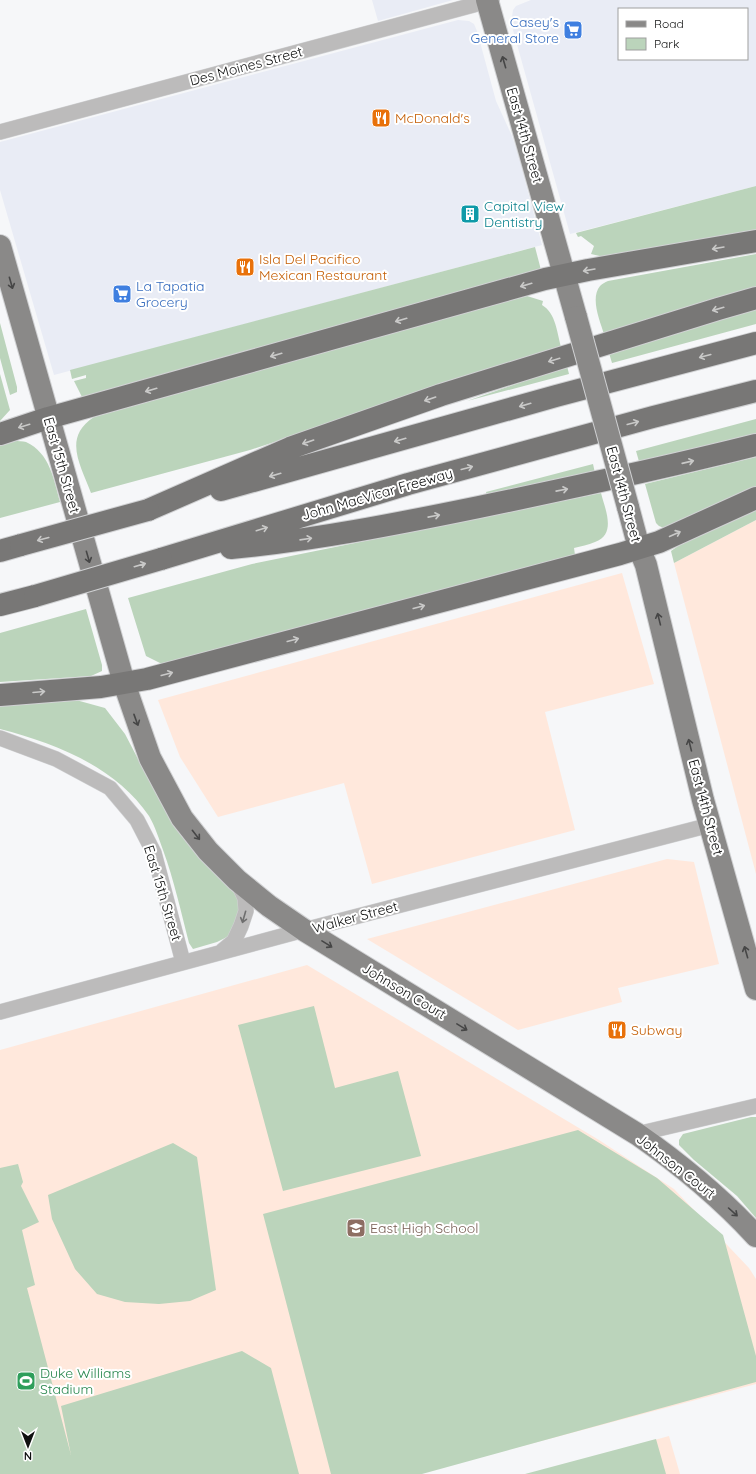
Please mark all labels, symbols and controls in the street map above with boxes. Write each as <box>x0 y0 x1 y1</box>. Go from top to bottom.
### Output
legend <box>618 8 748 60</box>
place label: Casey's General Store <box>471 13 559 47</box>
text: Road <box>654 16 684 31</box>
supermarket icon: Casey's General Store <box>562 19 584 41</box>
text: Park <box>654 36 679 51</box>
street label: Des Moines Street <box>188 42 305 90</box>
one-way arrow <box>500 56 508 69</box>
street label: East 14th Street <box>503 85 547 185</box>
restaurant icon: McDonald's <box>370 107 392 129</box>
place label: McDonald's <box>395 109 470 127</box>
place label: Capital View Dentistry <box>484 197 565 231</box>
building icon: Capital View Dentistry <box>459 203 481 225</box>
one-way arrow <box>711 244 724 252</box>
place label: Isla Del Pacifico Mexican Restaurant <box>259 250 387 284</box>
restaurant icon: Isla Del Pacifico Mexican Restaurant <box>234 256 256 278</box>
one-way arrow <box>583 266 596 274</box>
one-way arrow <box>7 277 15 290</box>
place label: La Tapatia Grocery <box>136 277 205 311</box>
one-way arrow <box>520 282 533 289</box>
supermarket icon: La Tapatia Grocery <box>111 283 133 305</box>
one-way arrow <box>712 306 725 313</box>
one-way arrow <box>395 317 408 324</box>
one-way arrow <box>270 352 283 359</box>
one-way arrow <box>699 353 712 361</box>
one-way arrow <box>548 357 561 364</box>
one-way arrow <box>144 387 157 394</box>
one-way arrow <box>424 396 437 403</box>
one-way arrow <box>519 402 532 409</box>
street label: East 15th Street <box>40 415 84 515</box>
one-way arrow <box>626 418 639 426</box>
one-way arrow <box>18 423 31 430</box>
one-way arrow <box>394 437 407 444</box>
one-way arrow <box>301 439 314 446</box>
street label: East 14th Street <box>603 444 646 544</box>
one-way arrow <box>682 457 695 465</box>
street label: John MacVicar Freeway <box>299 464 455 524</box>
one-way arrow <box>460 464 473 471</box>
one-way arrow <box>269 472 282 479</box>
one-way arrow <box>555 486 568 494</box>
one-way arrow <box>427 511 440 519</box>
one-way arrow <box>255 525 268 532</box>
one-way arrow <box>669 530 681 537</box>
one-way arrow <box>299 535 312 543</box>
one-way arrow <box>37 536 50 543</box>
one-way arrow <box>85 550 92 563</box>
one-way arrow <box>133 561 146 569</box>
one-way arrow <box>412 603 425 610</box>
one-way arrow <box>654 613 662 626</box>
one-way arrow <box>286 636 299 644</box>
one-way arrow <box>161 669 174 677</box>
one-way arrow <box>32 688 45 695</box>
one-way arrow <box>133 714 141 726</box>
one-way arrow <box>686 739 693 752</box>
street label: East 14th Street <box>685 757 728 857</box>
one-way arrow <box>191 830 200 841</box>
street label: East 15th Street <box>140 843 186 943</box>
street label: Walker Street <box>310 897 400 937</box>
one-way arrow <box>240 910 247 923</box>
one-way arrow <box>321 940 332 948</box>
one-way arrow <box>741 945 749 958</box>
street label: Johnson Court <box>359 959 450 1023</box>
restaurant icon: Subway <box>606 1019 628 1041</box>
place label: Subway <box>631 1021 682 1039</box>
one-way arrow <box>456 1023 468 1031</box>
street label: Johnson Court <box>633 1130 719 1203</box>
one-way arrow <box>727 1207 738 1216</box>
school or university icon: East High School <box>345 1217 367 1239</box>
place label: East High School <box>370 1219 478 1237</box>
place label: Duke Williams Stadium <box>40 1364 131 1398</box>
sports icon: Duke Williams Stadium <box>15 1370 37 1392</box>
north arrow <box>8 1426 48 1466</box>
text: N <box>24 1449 32 1463</box>

